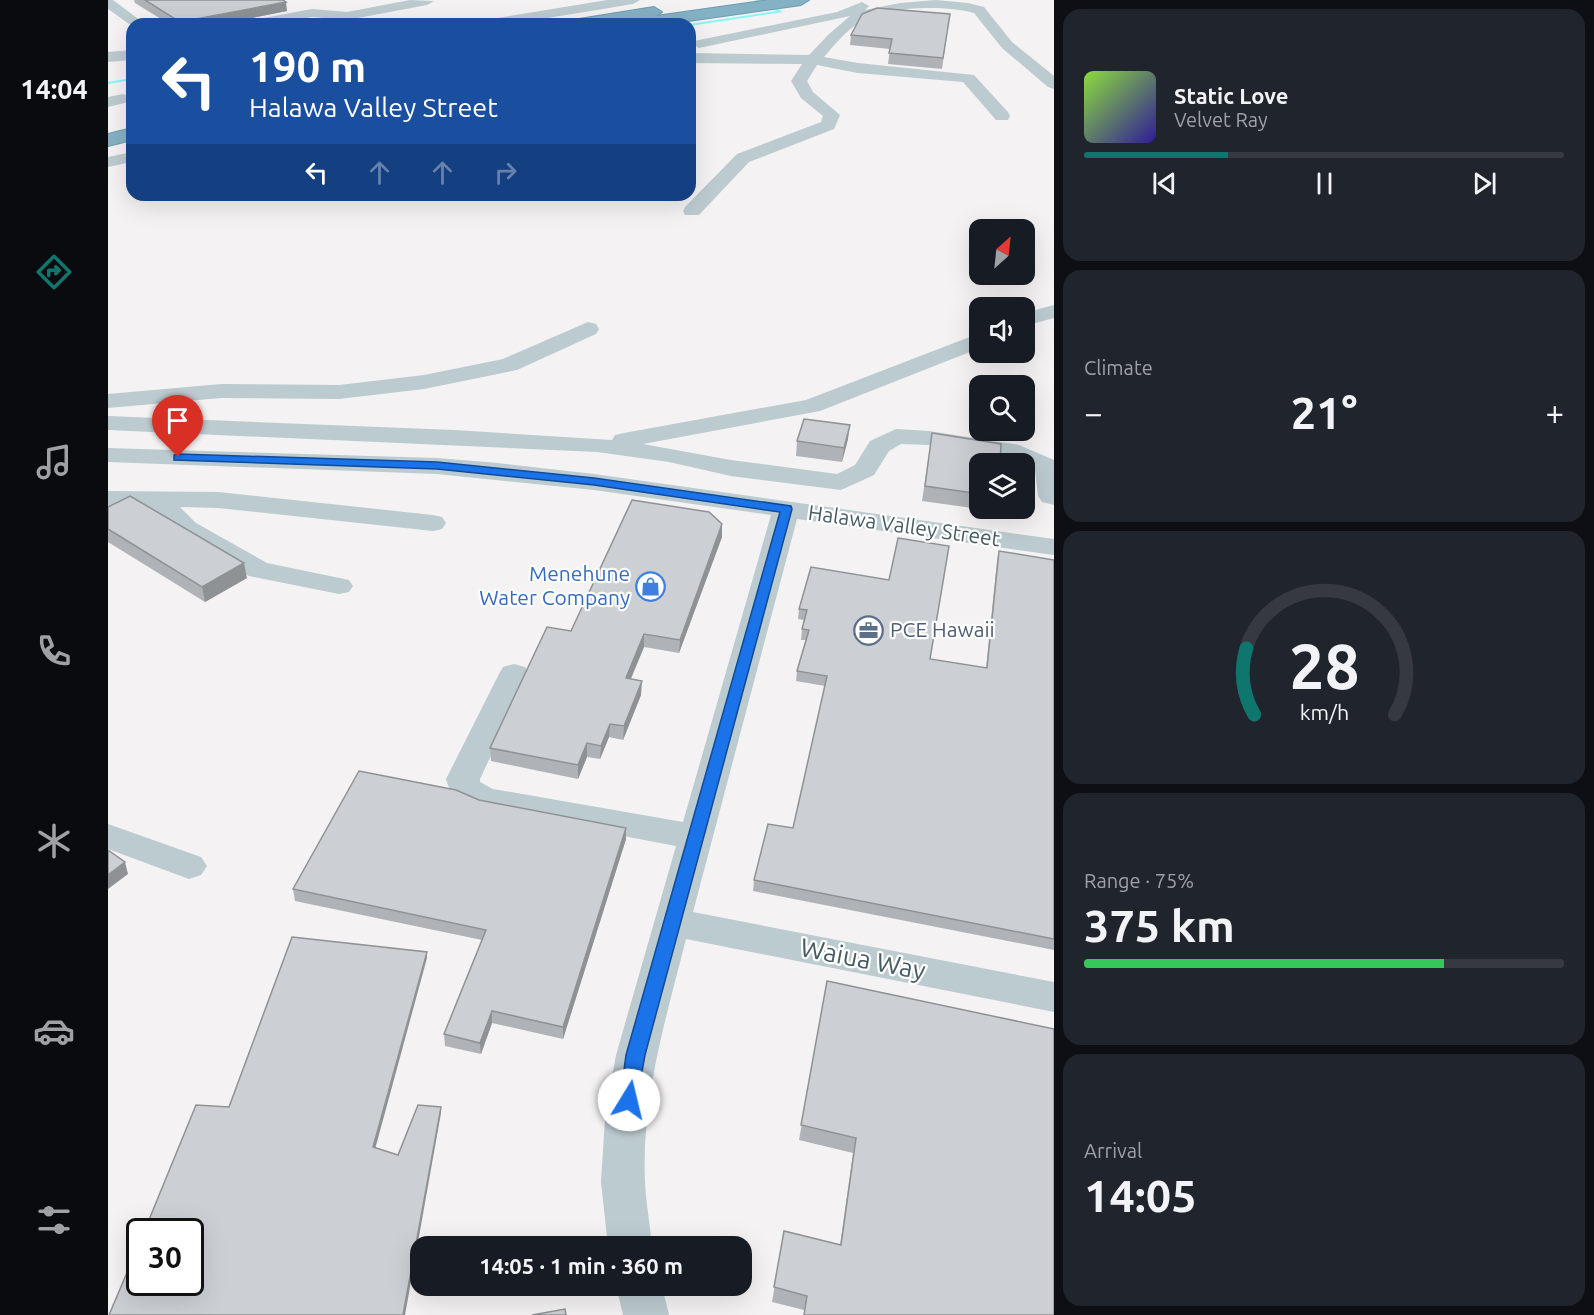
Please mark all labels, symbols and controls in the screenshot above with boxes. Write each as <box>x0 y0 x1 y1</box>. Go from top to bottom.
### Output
icon: left <box>150 42 228 120</box>
text: 190 m <box>249 43 366 90</box>
text: 14:04 <box>20 74 88 104</box>
text: Static Love <box>1174 83 1289 108</box>
text: Halawa Valley Street <box>249 92 498 122</box>
text: Velvet Ray <box>1174 108 1268 131</box>
icon: left <box>300 156 333 189</box>
icon: ahead <box>363 156 396 189</box>
icon: ahead <box>426 156 459 189</box>
icon: right <box>489 156 522 189</box>
icon: previous <box>1148 167 1181 200</box>
icon: pause <box>1308 167 1341 200</box>
icon: next <box>1468 167 1501 200</box>
north arrow <box>969 219 1035 285</box>
map controls <box>969 219 1035 519</box>
icon: directions <box>33 251 75 293</box>
button: sound <box>969 297 1035 363</box>
text: Climate <box>1084 356 1153 379</box>
button: search <box>969 375 1035 441</box>
text: 21° <box>1291 387 1357 438</box>
text: − <box>1084 394 1103 431</box>
text: + <box>1545 394 1564 431</box>
pin <box>152 395 203 457</box>
icon: arrive <box>161 404 194 437</box>
icon: music <box>33 441 75 483</box>
button: layers <box>969 453 1035 519</box>
street label: Halawa Valley Street <box>807 500 1002 550</box>
place label: Menehune Water Company <box>479 561 630 609</box>
shop icon: Menehune Water Company <box>635 570 667 602</box>
office icon: PCE Hawaii <box>853 614 885 646</box>
place label: PCE Hawaii <box>890 617 995 641</box>
icon: phone <box>33 630 75 672</box>
text: 28 <box>1289 631 1359 701</box>
text: km/h <box>1299 700 1349 724</box>
icon: climate <box>33 820 75 862</box>
text: Range · 75% <box>1084 869 1194 892</box>
text: 375 km <box>1084 900 1235 951</box>
street label: Waiua Way <box>798 932 928 985</box>
icon: car <box>33 1010 75 1052</box>
position arrow <box>597 1068 661 1132</box>
text: Arrival <box>1084 1139 1142 1162</box>
text: 14:05 <box>1084 1170 1197 1221</box>
icon: filters <box>33 1199 75 1241</box>
speed limit sign: 30 <box>126 1218 204 1296</box>
text: 14:05 · 1 min · 360 m <box>479 1253 683 1278</box>

